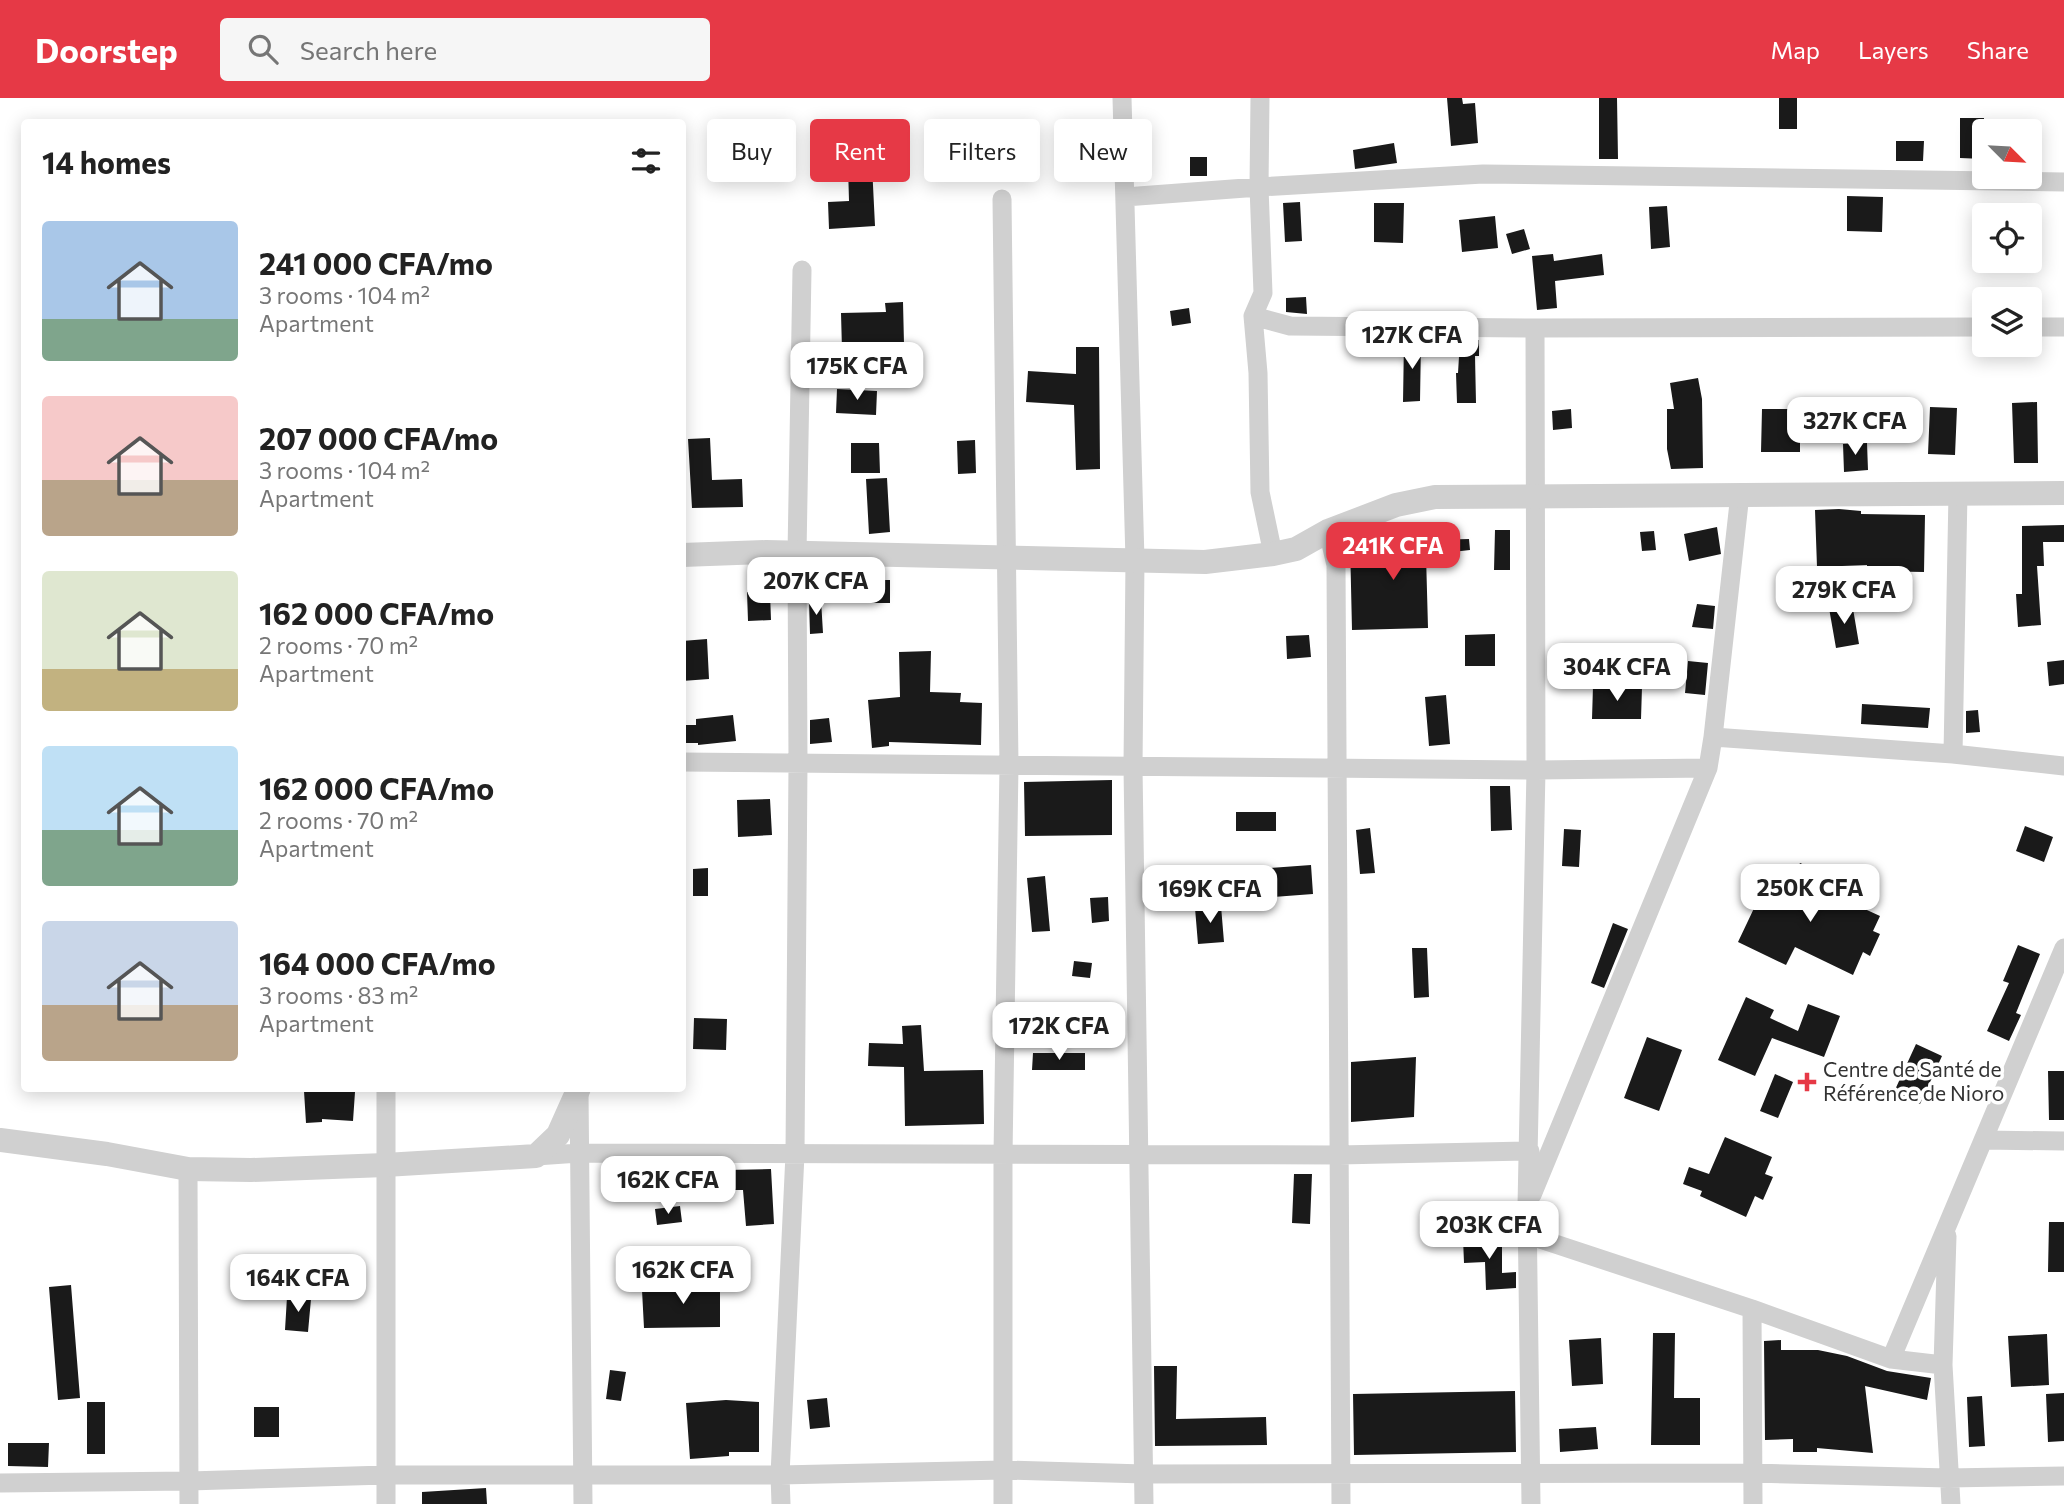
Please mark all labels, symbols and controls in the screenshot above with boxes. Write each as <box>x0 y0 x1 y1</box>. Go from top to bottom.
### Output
search box <box>220 18 710 81</box>
text: Doorstep <box>35 29 178 70</box>
icon: search <box>244 30 282 68</box>
text: Search here <box>300 34 437 65</box>
text: Map <box>1771 35 1820 64</box>
text: Layers <box>1858 35 1929 64</box>
text: Share <box>1967 35 2029 64</box>
chip: Buy <box>707 119 796 182</box>
chip: Rent <box>810 119 910 182</box>
chip: Filters <box>924 119 1040 182</box>
chip: New <box>1054 119 1152 182</box>
north arrow <box>1972 119 2042 189</box>
map controls <box>1972 119 2042 357</box>
icon: filters <box>627 142 665 180</box>
text: 14 homes <box>42 143 171 180</box>
button: locate <box>1972 203 2042 273</box>
text: 241 000 CFA/mo <box>259 244 493 281</box>
icon: home <box>98 249 182 333</box>
text: 3 rooms · 104 m² <box>259 281 430 309</box>
button: layers <box>1972 287 2042 357</box>
text: Apartment <box>259 309 374 337</box>
pin: 127K CFA <box>1340 312 1484 371</box>
text: 127K CFA <box>1361 320 1463 348</box>
pin: 175K CFA <box>785 342 929 402</box>
text: 175K CFA <box>806 351 908 379</box>
pin: 327K CFA <box>1783 398 1927 457</box>
text: 327K CFA <box>1803 406 1907 434</box>
text: 207 000 CFA/mo <box>259 419 498 456</box>
icon: home <box>98 424 182 508</box>
text: 3 rooms · 104 m² <box>259 456 430 484</box>
text: Apartment <box>259 484 374 512</box>
pin: 241K CFA <box>1321 522 1465 582</box>
text: 241K CFA <box>1342 531 1444 559</box>
pin: 207K CFA <box>744 558 888 617</box>
text: 207K CFA <box>763 566 869 594</box>
pin: 279K CFA <box>1772 566 1916 626</box>
text: 279K CFA <box>1792 575 1896 603</box>
text: 162 000 CFA/mo <box>259 594 494 631</box>
icon: home <box>98 599 182 683</box>
text: 2 rooms · 70 m² <box>259 631 418 659</box>
pin: 304K CFA <box>1545 644 1689 703</box>
text: 304K CFA <box>1563 652 1671 680</box>
text: Apartment <box>259 659 374 687</box>
text: 162 000 CFA/mo <box>259 769 494 806</box>
icon: home <box>98 774 182 858</box>
text: 2 rooms · 70 m² <box>259 806 418 834</box>
text: Apartment <box>259 834 374 862</box>
pin: 250K CFA <box>1738 864 1882 924</box>
pin: 169K CFA <box>1138 866 1282 925</box>
text: 250K CFA <box>1757 873 1863 901</box>
text: 169K CFA <box>1158 874 1262 902</box>
text: 164 000 CFA/mo <box>259 944 496 981</box>
icon: home <box>98 949 182 1033</box>
text: 3 rooms · 83 m² <box>259 981 418 1009</box>
pin: 172K CFA <box>987 1002 1131 1062</box>
text: Apartment <box>259 1009 374 1037</box>
text: 172K CFA <box>1008 1011 1110 1039</box>
place label: Centre de Santé de Référence de Nioro <box>1823 1056 2004 1105</box>
marker: Centre de Santé de Référence de Nioro <box>1797 1072 1817 1092</box>
pin: 162K CFA <box>596 1156 740 1216</box>
text: 162K CFA <box>617 1165 719 1193</box>
pin: 203K CFA <box>1417 1202 1561 1261</box>
text: 203K CFA <box>1436 1210 1542 1238</box>
pin: 162K CFA <box>611 1246 755 1306</box>
pin: 164K CFA <box>226 1254 370 1314</box>
text: 162K CFA <box>632 1255 734 1283</box>
text: 164K CFA <box>246 1263 350 1291</box>

